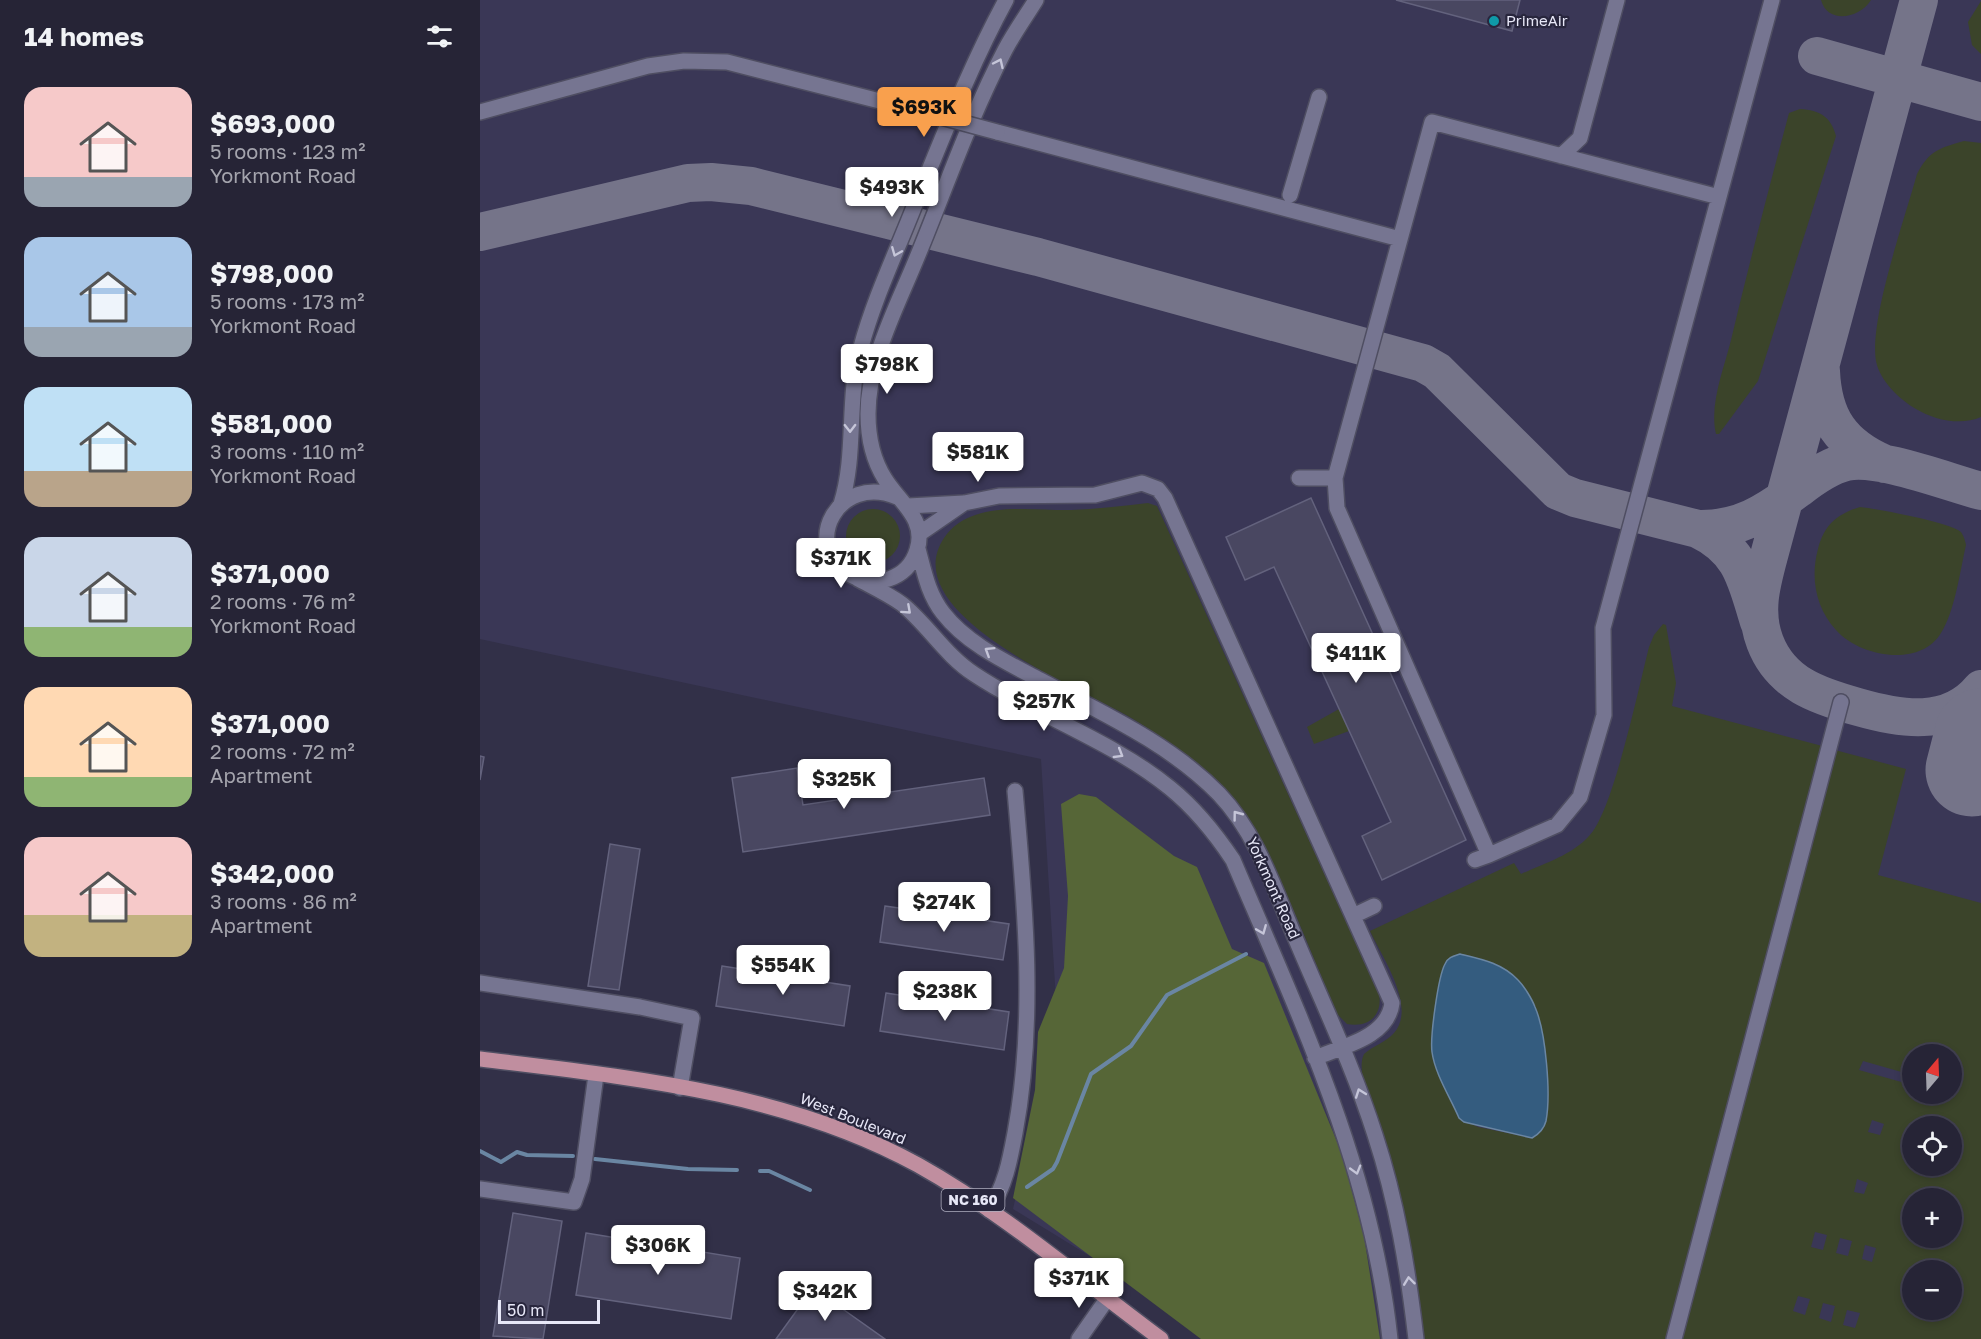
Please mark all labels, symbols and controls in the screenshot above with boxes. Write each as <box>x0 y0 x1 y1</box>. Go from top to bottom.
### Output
place label: PrimeAir <box>1506 11 1568 29</box>
marker: PrimeAir <box>1487 14 1501 28</box>
icon: filters <box>423 20 456 53</box>
text: 14 homes <box>24 21 144 52</box>
one-way arrow <box>991 59 1003 70</box>
pin: $693K <box>882 87 966 138</box>
text: $693K <box>891 94 957 118</box>
text: $693,000 <box>210 108 335 139</box>
icon: home <box>72 111 144 183</box>
text: 5 rooms · 123 m² <box>210 139 365 163</box>
text: Yorkmont Road <box>210 163 356 187</box>
pin: $493K <box>850 167 934 218</box>
text: $493K <box>859 174 925 198</box>
one-way arrow <box>891 246 903 257</box>
text: $798,000 <box>210 258 334 289</box>
icon: home <box>72 261 144 333</box>
text: 5 rooms · 173 m² <box>210 289 364 313</box>
text: Yorkmont Road <box>210 313 356 337</box>
pin: $798K <box>845 344 929 395</box>
text: $798K <box>855 351 919 375</box>
text: $581,000 <box>210 408 332 439</box>
icon: home <box>72 411 144 483</box>
one-way arrow <box>844 423 857 432</box>
pin: $581K <box>936 432 1020 483</box>
text: 3 rooms · 110 m² <box>210 439 364 463</box>
text: $581K <box>946 439 1010 463</box>
text: Yorkmont Road <box>210 463 356 487</box>
pin: $371K <box>799 538 883 589</box>
text: $371K <box>810 545 872 569</box>
text: $371,000 <box>210 558 330 589</box>
icon: home <box>72 561 144 633</box>
text: 2 rooms · 76 m² <box>210 589 355 613</box>
one-way arrow <box>901 603 911 614</box>
text: Yorkmont Road <box>210 613 356 637</box>
pin: $411K <box>1314 633 1398 684</box>
text: $411K <box>1326 640 1387 664</box>
one-way arrow <box>985 647 995 659</box>
pin: $257K <box>1002 681 1086 732</box>
text: $257K <box>1012 688 1076 712</box>
text: $371,000 <box>210 708 330 739</box>
icon: home <box>72 711 144 783</box>
text: 2 rooms · 72 m² <box>210 739 355 763</box>
one-way arrow <box>1113 747 1123 758</box>
pin: $325K <box>802 759 886 810</box>
text: Apartment <box>210 763 313 787</box>
text: $325K <box>812 766 876 790</box>
one-way arrow <box>1233 811 1244 822</box>
street label: Yorkmont Road <box>1243 834 1304 941</box>
text: $342,000 <box>210 858 334 889</box>
icon: home <box>72 861 144 933</box>
pin: $274K <box>902 882 986 933</box>
text: 3 rooms · 86 m² <box>210 889 357 913</box>
text: $274K <box>912 889 976 913</box>
text: Apartment <box>210 913 313 937</box>
one-way arrow <box>1255 924 1267 935</box>
pin: $554K <box>741 945 825 996</box>
text: $554K <box>751 952 815 976</box>
pin: $238K <box>903 971 987 1022</box>
text: $238K <box>912 978 978 1002</box>
north arrow <box>1902 1044 1962 1104</box>
map controls <box>1902 1044 1962 1320</box>
one-way arrow <box>1355 1088 1367 1099</box>
street label: West Boulevard <box>798 1089 909 1148</box>
button: locate <box>1902 1116 1962 1176</box>
one-way arrow <box>1349 1164 1361 1175</box>
button: + <box>1902 1188 1962 1248</box>
road number: NC 160 <box>942 1189 1004 1211</box>
pin: $306K <box>616 1225 700 1276</box>
text: $306K <box>625 1232 691 1256</box>
pin: $371K <box>1037 1258 1121 1309</box>
button: − <box>1902 1260 1962 1320</box>
text: $371K <box>1048 1265 1110 1289</box>
pin: $342K <box>783 1271 867 1322</box>
one-way arrow <box>1403 1276 1416 1285</box>
text: $342K <box>793 1278 857 1302</box>
scale bar <box>498 1297 600 1324</box>
text: 50 m <box>507 1300 544 1320</box>

